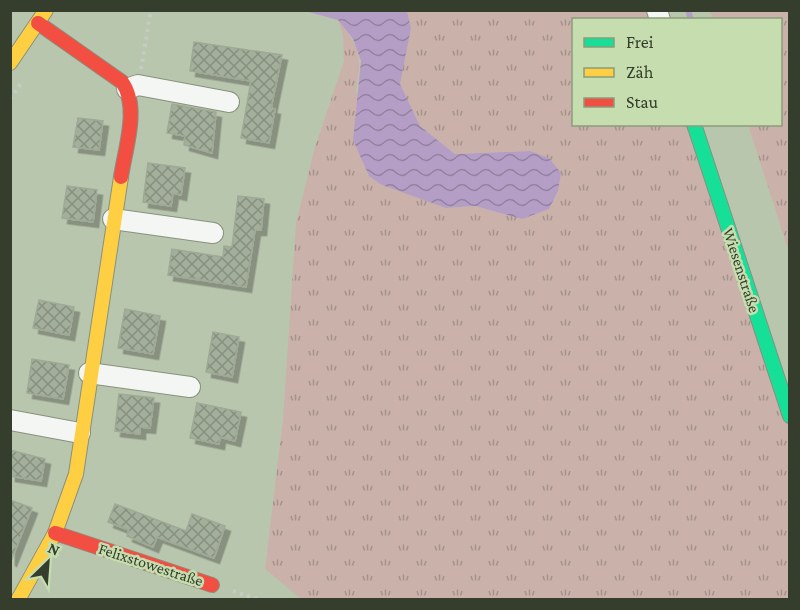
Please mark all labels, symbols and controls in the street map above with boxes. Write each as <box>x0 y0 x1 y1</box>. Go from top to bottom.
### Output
legend <box>572 18 782 126</box>
text: Frei <box>626 32 654 52</box>
text: Zäh <box>626 62 654 82</box>
text: Stau <box>626 92 659 112</box>
street label: Wiesenstraße <box>720 226 763 315</box>
north arrow <box>18 532 78 592</box>
text: N <box>46 539 63 559</box>
street label: Felixstowestraße <box>97 540 205 589</box>

